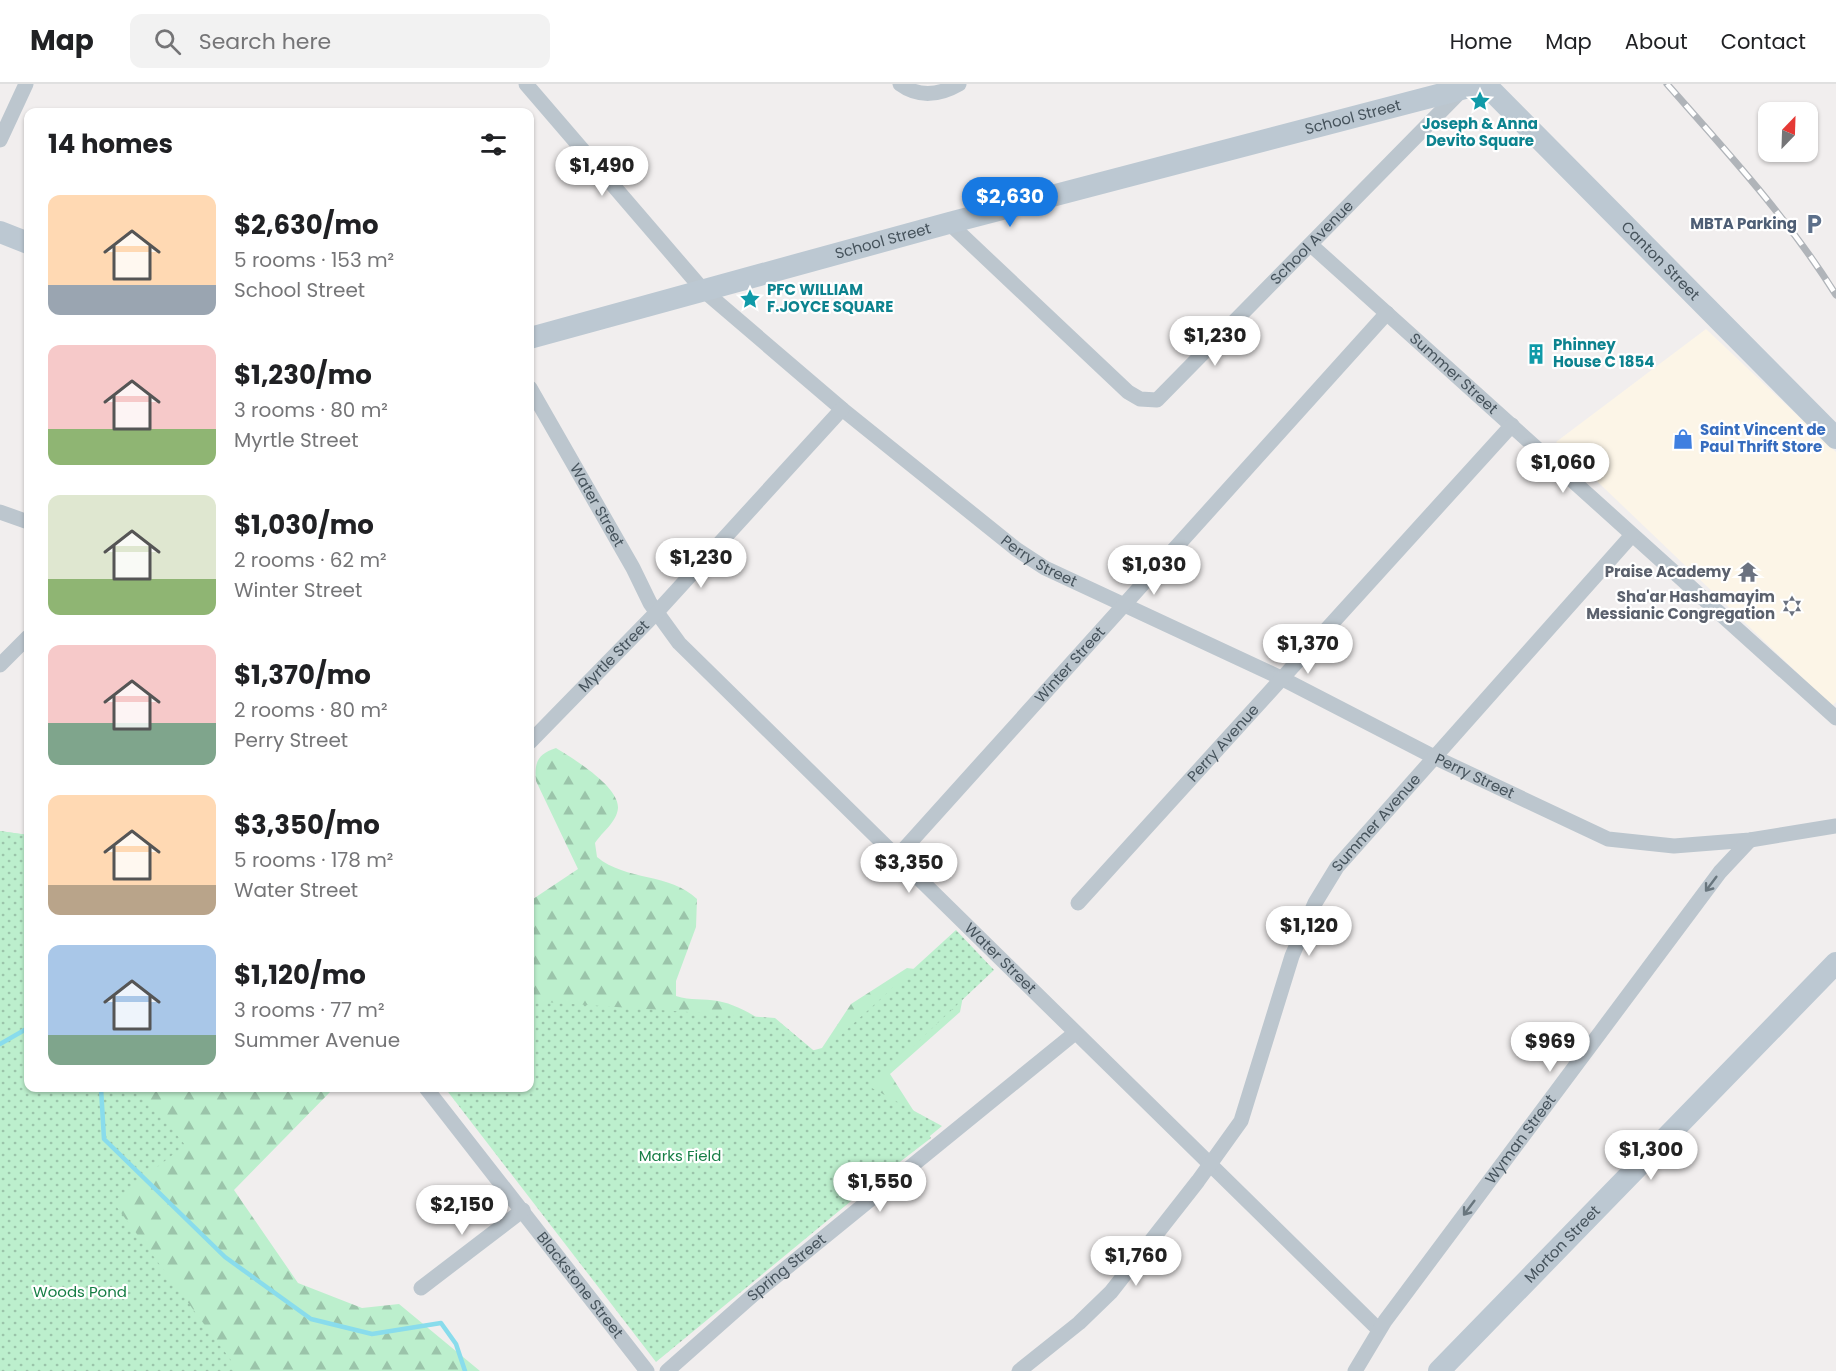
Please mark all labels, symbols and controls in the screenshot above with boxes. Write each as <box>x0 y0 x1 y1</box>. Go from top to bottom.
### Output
search box <box>130 14 550 68</box>
text: Map <box>30 21 94 60</box>
icon: search <box>151 25 184 58</box>
text: Search here <box>199 26 331 57</box>
text: Home <box>1450 27 1512 56</box>
text: Map <box>1545 27 1592 56</box>
text: About <box>1625 27 1688 56</box>
text: Contact <box>1721 27 1806 56</box>
place icon: Joseph & Anna Devito Square <box>1468 89 1492 113</box>
street label: School Street <box>1302 94 1403 139</box>
north arrow <box>1758 102 1818 162</box>
map controls <box>1758 102 1818 162</box>
place label: Joseph & Anna Devito Square <box>1422 113 1538 151</box>
text: 14 homes <box>48 126 173 162</box>
icon: filters <box>477 128 510 161</box>
pin: $1,490 <box>553 146 651 197</box>
text: $1,490 <box>569 151 635 179</box>
pin: $2,630 <box>961 177 1059 228</box>
text: $2,630 <box>976 182 1044 210</box>
street label: School Avenue <box>1265 195 1358 289</box>
text: $2,630/mo <box>234 207 379 243</box>
parking icon: MBTA Parking <box>1802 212 1826 236</box>
place label: MBTA Parking <box>1690 213 1797 234</box>
street label: Canton Street <box>1617 216 1705 305</box>
street label: School Street <box>833 217 933 264</box>
icon: home <box>96 219 168 291</box>
text: 5 rooms · 153 m² <box>234 246 394 274</box>
text: School Street <box>234 276 365 304</box>
place label: PFC WILLIAM F.JOYCE SQUARE <box>767 279 893 317</box>
place icon: PFC WILLIAM F.JOYCE SQUARE <box>738 287 762 311</box>
pin: $1,230 <box>1166 316 1264 367</box>
text: $1,230 <box>1184 321 1246 349</box>
street label: Summer Street <box>1405 328 1503 419</box>
place label: Phinney House C 1854 <box>1553 334 1654 372</box>
building icon: Phinney House C 1854 <box>1524 342 1548 366</box>
text: $1,230/mo <box>234 357 372 393</box>
icon: home <box>96 369 168 441</box>
text: 3 rooms · 80 m² <box>234 396 388 424</box>
place label: Saint Vincent de Paul Thrift Store <box>1700 419 1826 457</box>
text: Myrtle Street <box>234 426 358 454</box>
shop icon: Saint Vincent de Paul Thrift Store <box>1671 427 1695 451</box>
pin: $1,060 <box>1514 443 1612 494</box>
text: $1,060 <box>1530 448 1596 476</box>
street label: Water Street <box>565 459 630 551</box>
text: $1,030/mo <box>234 507 374 543</box>
icon: home <box>96 519 168 591</box>
street label: Perry Street <box>997 530 1081 592</box>
pin: $1,230 <box>652 538 750 589</box>
text: $1,230 <box>670 543 732 571</box>
pin: $1,030 <box>1105 545 1203 596</box>
text: 2 rooms · 62 m² <box>234 546 387 574</box>
text: $1,030 <box>1122 550 1186 578</box>
temple icon: Praise Academy <box>1736 560 1760 584</box>
place label: Praise Academy <box>1605 561 1732 582</box>
text: Winter Street <box>234 576 362 604</box>
place label: Sha'ar Hashamayim Messianic Congregation <box>1586 586 1775 624</box>
synagogue icon: Sha'ar Hashamayim Messianic Congregation <box>1780 594 1804 618</box>
street label: Myrtle Street <box>573 615 654 697</box>
street label: Winter Street <box>1030 622 1110 707</box>
pin: $1,370 <box>1259 624 1357 675</box>
text: $1,370 <box>1277 629 1339 657</box>
text: $1,370/mo <box>234 657 371 693</box>
icon: home <box>96 669 168 741</box>
text: 2 rooms · 80 m² <box>234 696 388 724</box>
street label: Perry Avenue <box>1182 699 1264 786</box>
text: Perry Street <box>234 726 348 754</box>
street label: Perry Street <box>1432 748 1518 803</box>
street label: Summer Avenue <box>1327 769 1425 876</box>
text: $3,350/mo <box>234 807 380 843</box>
icon: home <box>96 819 168 891</box>
pin: $3,350 <box>860 843 958 894</box>
text: 5 rooms · 178 m² <box>234 846 393 874</box>
text: $3,350 <box>874 848 944 876</box>
one-way arrow <box>1705 875 1718 891</box>
text: Water Street <box>234 876 358 904</box>
pin: $1,120 <box>1260 906 1358 957</box>
text: $1,120 <box>1280 911 1338 939</box>
street label: Water Street <box>960 918 1041 998</box>
text: $1,120/mo <box>234 957 366 993</box>
icon: home <box>96 969 168 1041</box>
text: 3 rooms · 77 m² <box>234 996 385 1024</box>
pin: $969 <box>1514 1022 1586 1073</box>
text: Summer Avenue <box>234 1026 400 1054</box>
text: $969 <box>1525 1027 1575 1055</box>
street label: Wyman Street <box>1480 1090 1560 1188</box>
pin: $1,300 <box>1602 1130 1700 1181</box>
text: $1,300 <box>1619 1135 1683 1163</box>
park label: Marks Field <box>639 1145 721 1166</box>
pin: $1,550 <box>831 1162 929 1213</box>
text: $1,550 <box>847 1167 913 1195</box>
pin: $2,150 <box>413 1185 511 1236</box>
text: $2,150 <box>430 1190 494 1218</box>
one-way arrow <box>1463 1200 1475 1216</box>
street label: Morton Street <box>1519 1200 1605 1287</box>
street label: Blackstone Street <box>532 1227 628 1342</box>
street label: Spring Street <box>742 1229 830 1306</box>
pin: $1,760 <box>1087 1236 1185 1287</box>
text: $1,760 <box>1105 1241 1167 1269</box>
park label: Woods Pond <box>33 1281 127 1302</box>

